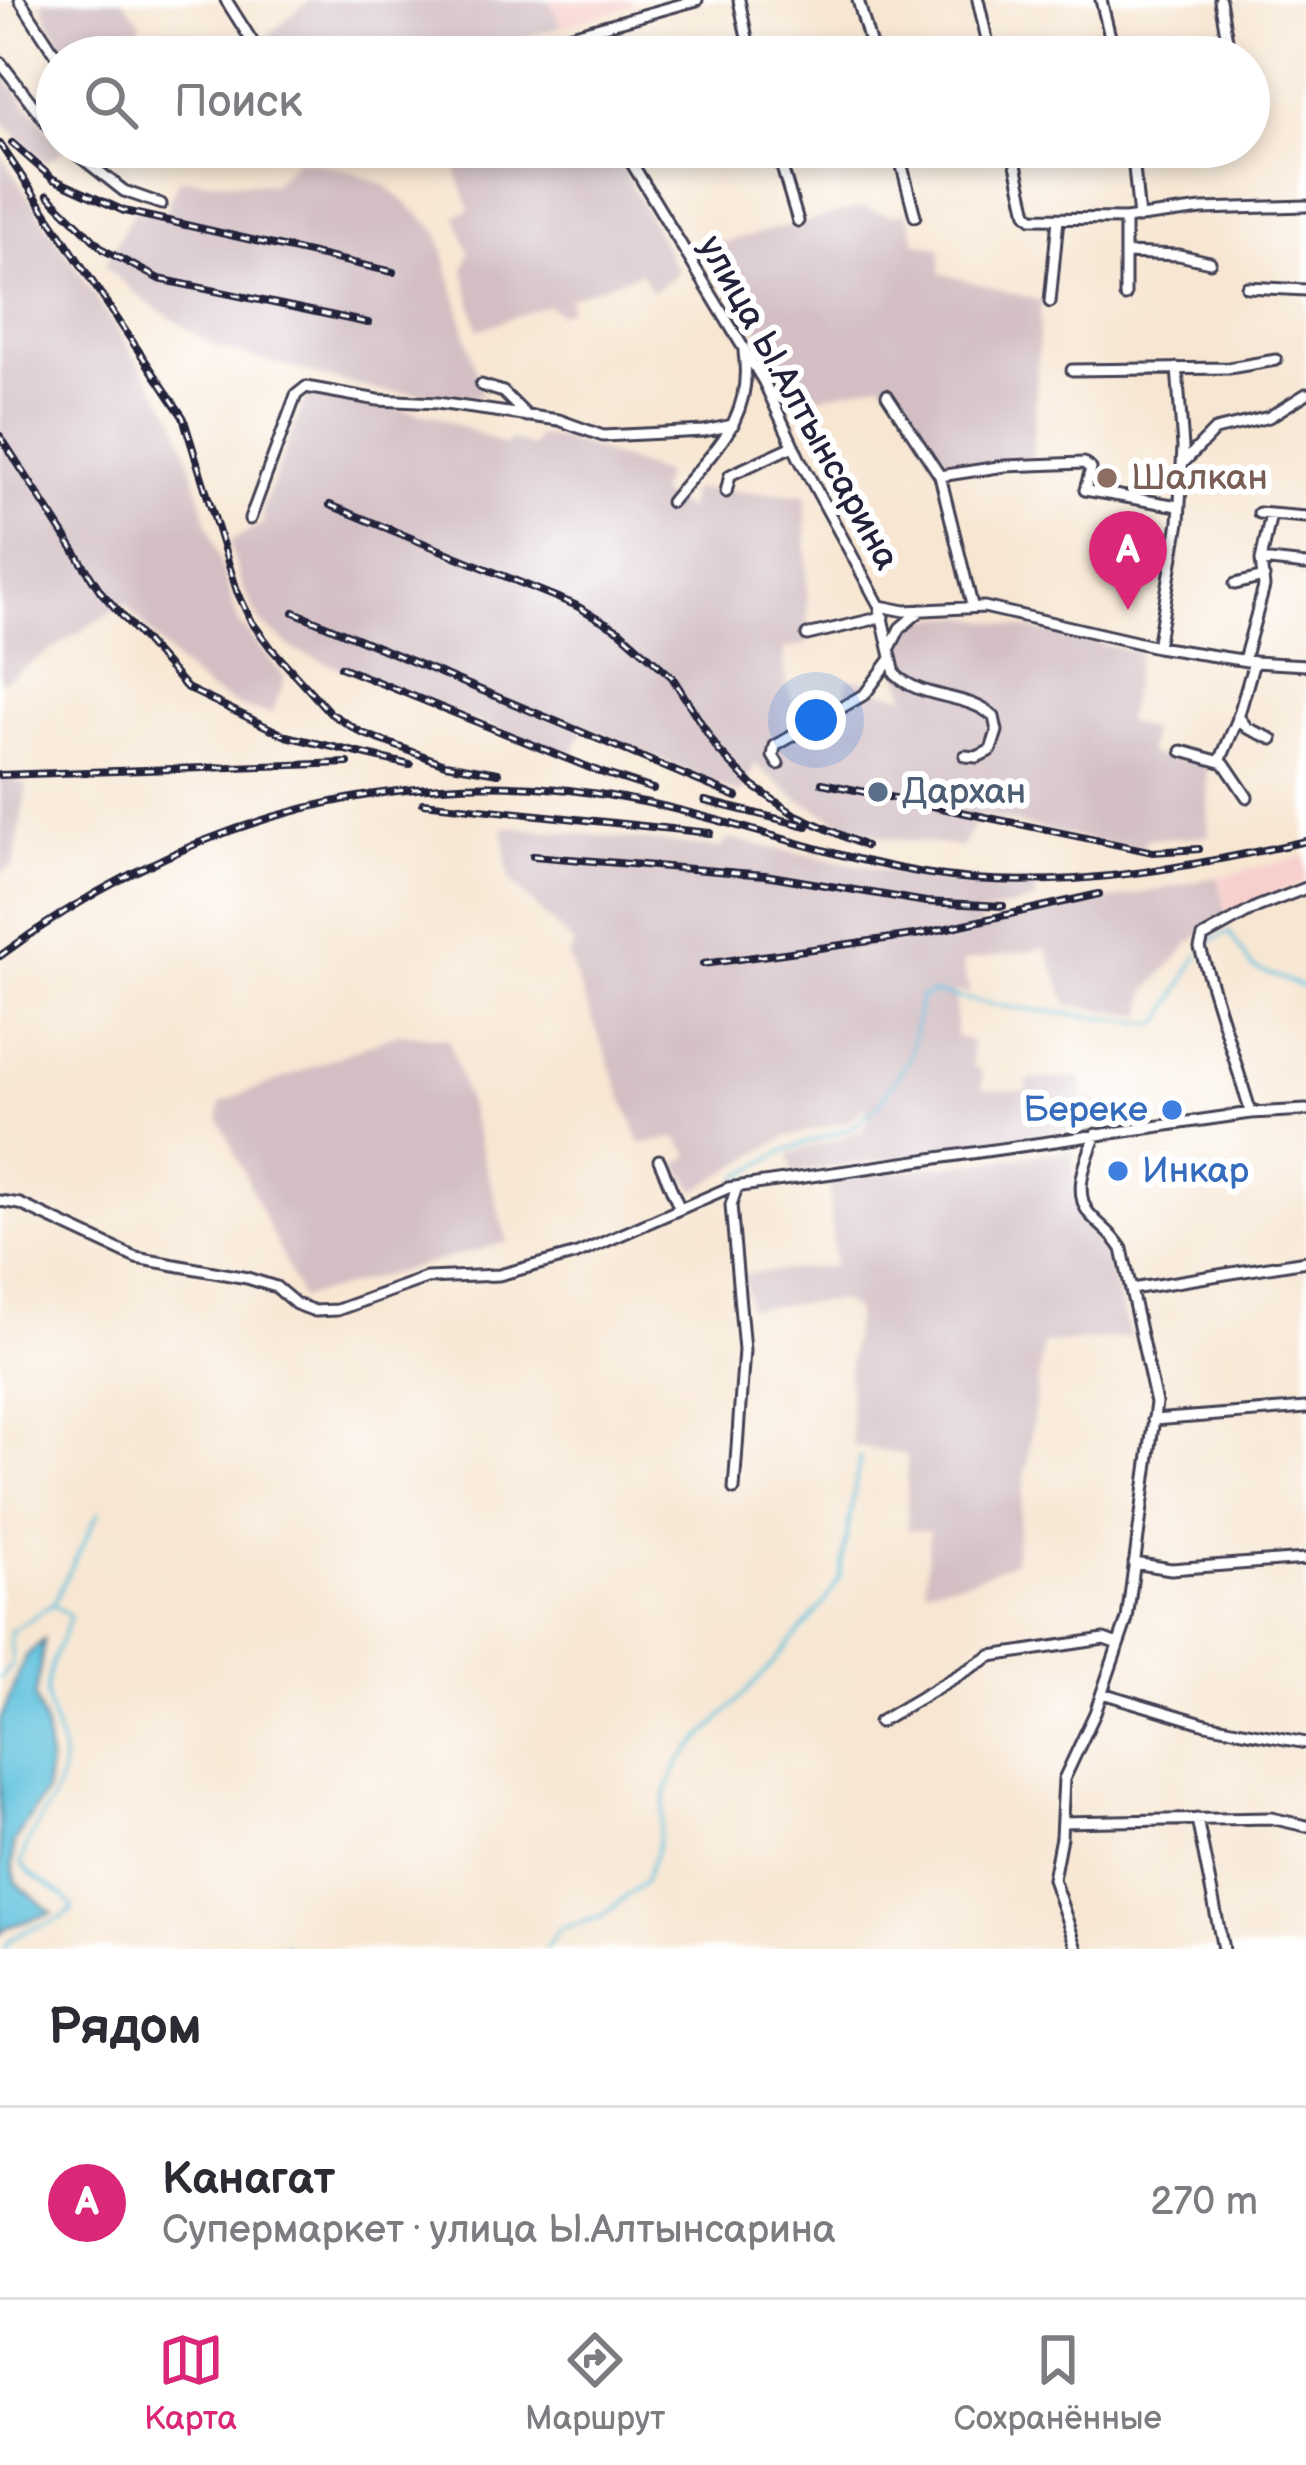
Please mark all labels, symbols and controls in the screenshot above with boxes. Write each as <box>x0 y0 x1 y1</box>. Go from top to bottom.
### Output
search box <box>36 36 1270 168</box>
icon: search <box>78 69 144 135</box>
text: Поиск <box>174 75 302 130</box>
street label: улица Ы.Алтынсарина <box>688 229 908 577</box>
place label: Шалкан <box>1131 457 1268 500</box>
marker: Шалкан <box>1094 465 1120 491</box>
pin: A <box>1089 511 1167 610</box>
your location <box>786 690 846 750</box>
place label: Дархан <box>902 771 1026 814</box>
marker: Дархан <box>865 779 891 805</box>
place label: Береке <box>1023 1089 1148 1132</box>
marker: Береке <box>1159 1097 1185 1123</box>
place label: Инкар <box>1142 1150 1249 1193</box>
marker: Инкар <box>1105 1158 1131 1184</box>
text: Рядом <box>48 1997 202 2058</box>
text: Канагат <box>162 2152 335 2207</box>
text: A <box>75 2179 99 2226</box>
text: 270 m <box>1150 2179 1258 2226</box>
text: Супермаркет · улица Ы.Алтынсарина <box>162 2207 836 2254</box>
tab: Карта <box>144 2327 237 2439</box>
tab: Маршрут <box>525 2327 665 2439</box>
tab: Сохранённые <box>953 2327 1162 2439</box>

